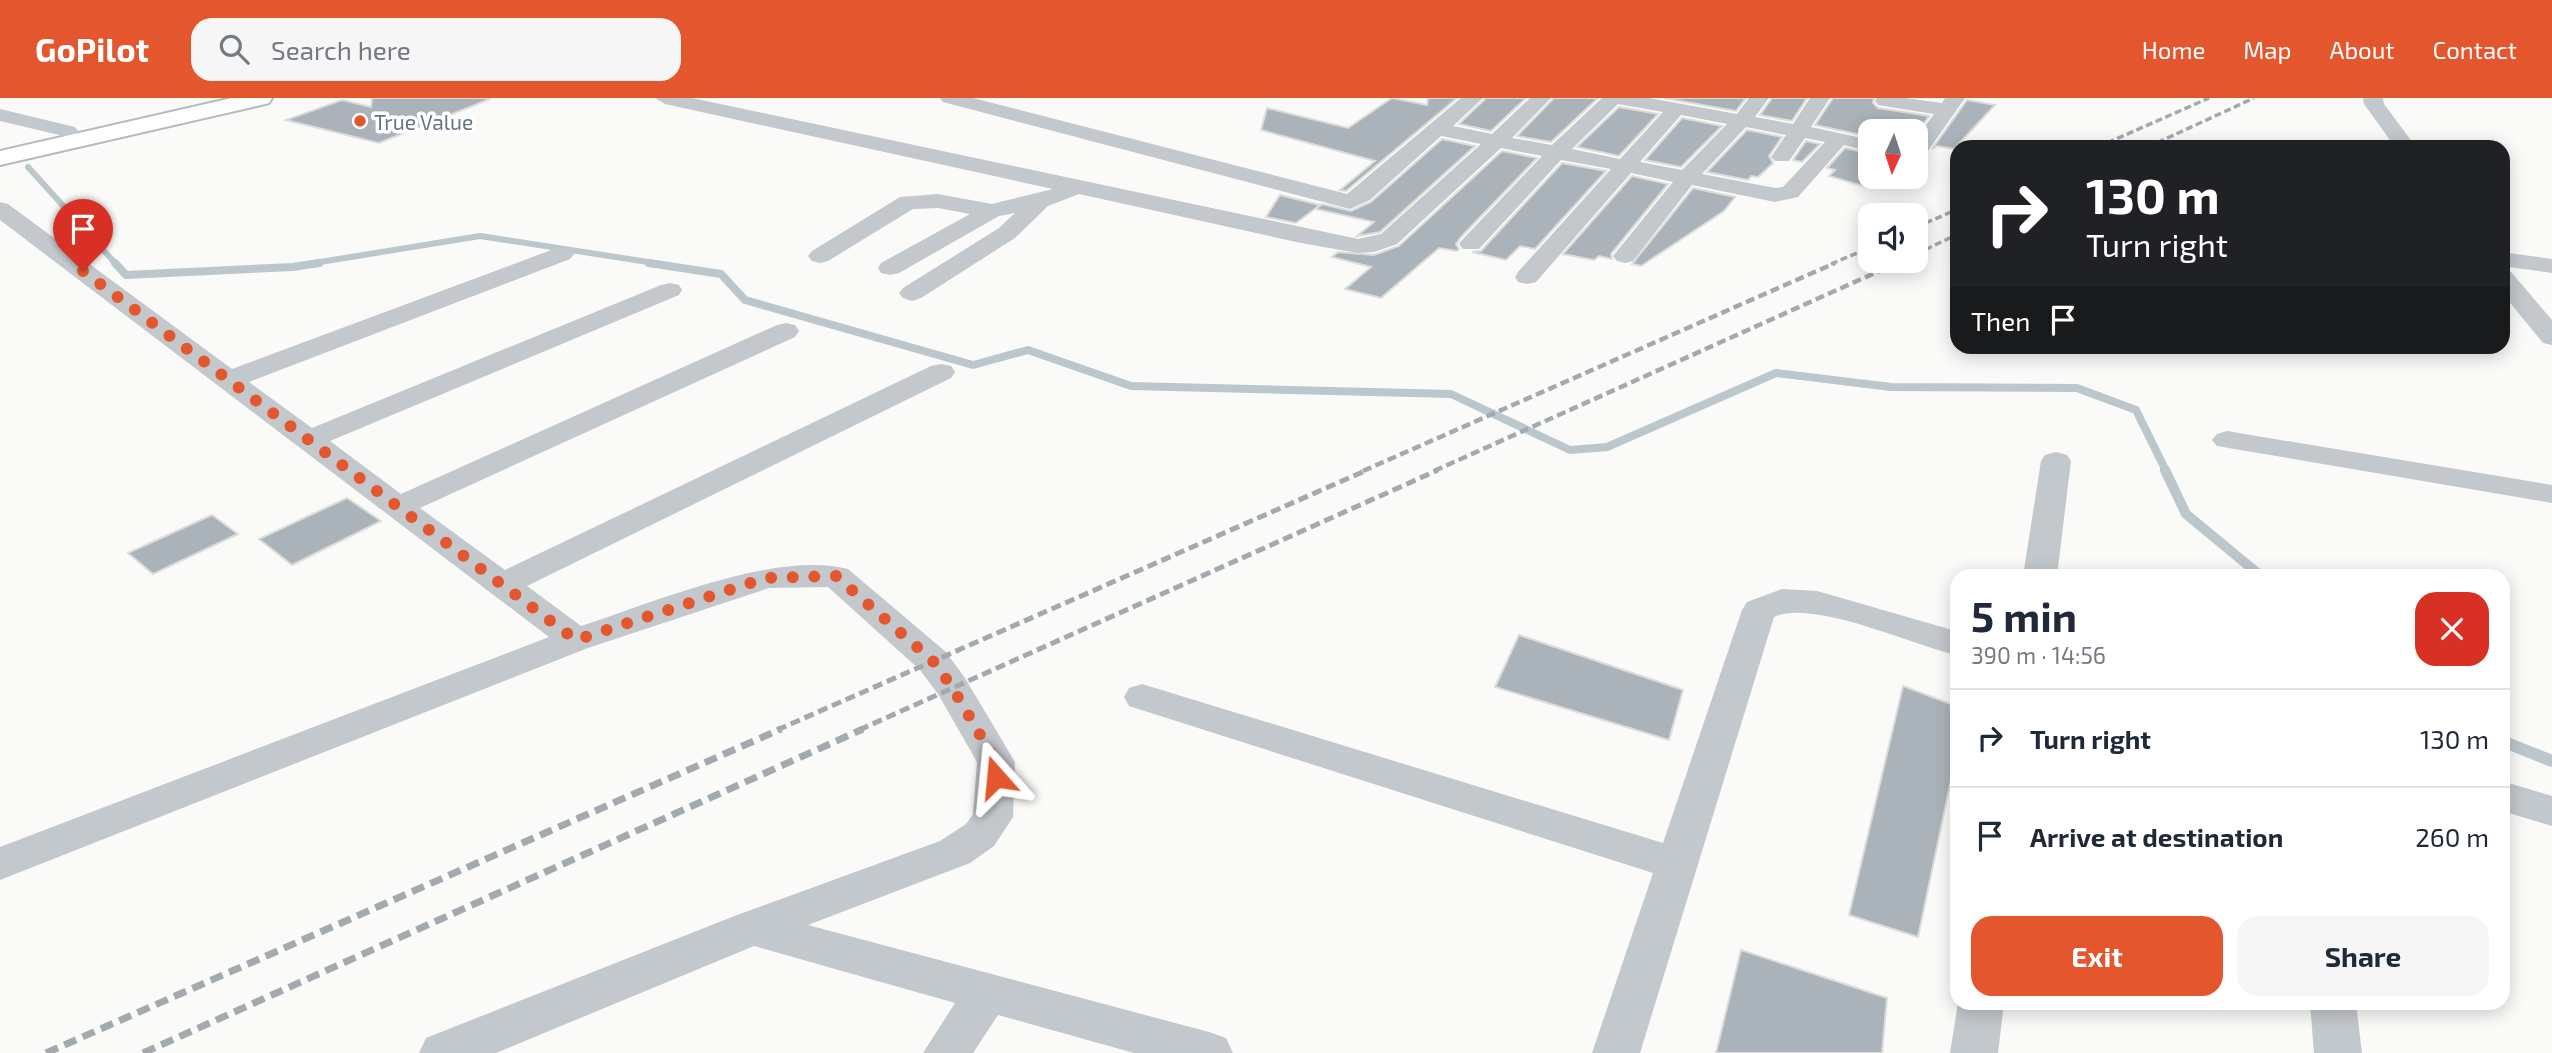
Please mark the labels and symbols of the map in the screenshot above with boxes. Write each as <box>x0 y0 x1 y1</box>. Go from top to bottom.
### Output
place label: True Value <box>374 109 473 134</box>
marker: True Value <box>352 113 368 129</box>
north arrow <box>1858 119 1928 189</box>
pin <box>53 199 113 271</box>
position arrow <box>959 740 1033 814</box>

